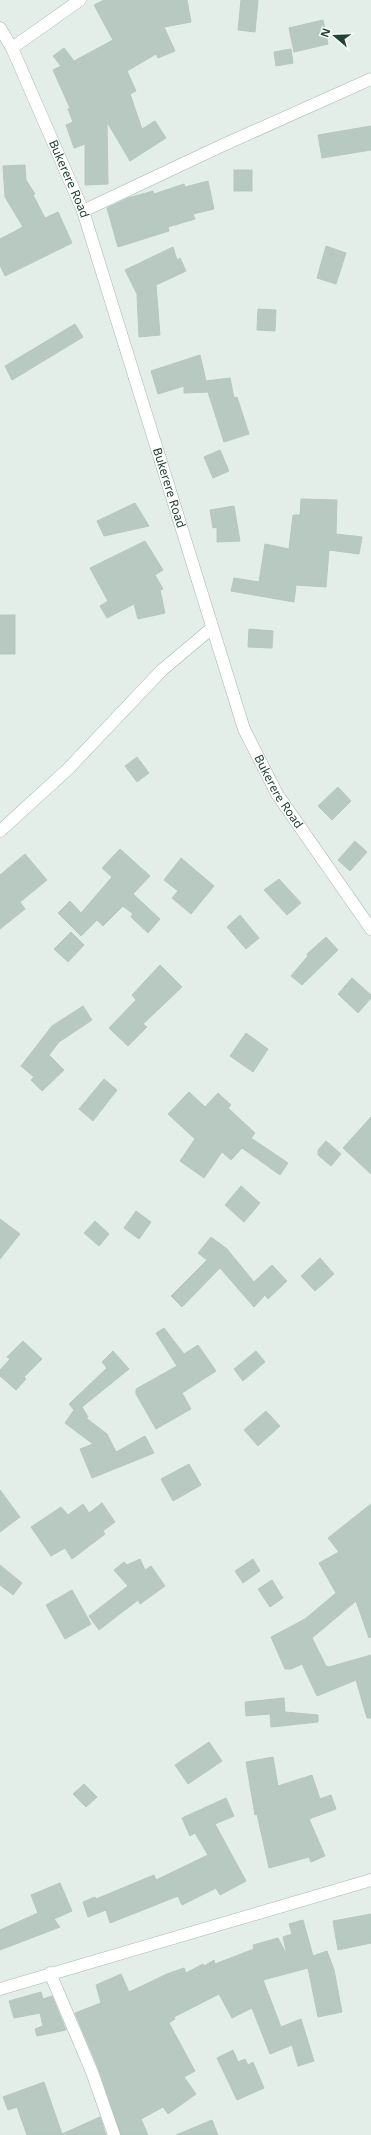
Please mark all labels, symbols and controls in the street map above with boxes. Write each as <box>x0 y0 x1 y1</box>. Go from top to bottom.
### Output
north arrow <box>315 16 355 56</box>
text: N <box>317 26 334 39</box>
street label: Bukerere Road <box>45 137 94 220</box>
street label: Bukerere Road <box>149 445 190 530</box>
street label: Bukerere Road <box>250 751 307 832</box>

